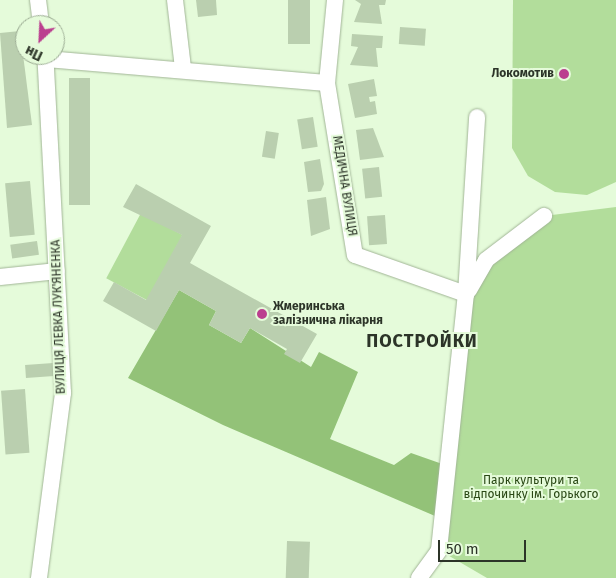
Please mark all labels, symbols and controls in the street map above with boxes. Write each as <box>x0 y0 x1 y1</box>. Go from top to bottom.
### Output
north arrow <box>15 15 65 65</box>
text: Пн <box>22 42 45 65</box>
place label: Локомотив <box>491 67 554 81</box>
marker: Локомотив <box>558 68 570 80</box>
street label: МЕДИЧНА ВУЛИЦЯ <box>329 135 359 237</box>
street label: ВУЛИЦЯ ЛЕВКА ЛУК'ЯНЕНКА <box>49 240 69 394</box>
place label: Жмеринська залізнична лікарня <box>273 300 383 328</box>
marker: Жмеринська залізнична лікарня <box>255 307 269 321</box>
district label: ПОСТРОЙКИ <box>365 330 479 352</box>
park label: Парк культури та відпочинку ім. Горького <box>464 474 598 502</box>
scale bar <box>441 530 528 562</box>
text: 50 m <box>446 540 479 558</box>

